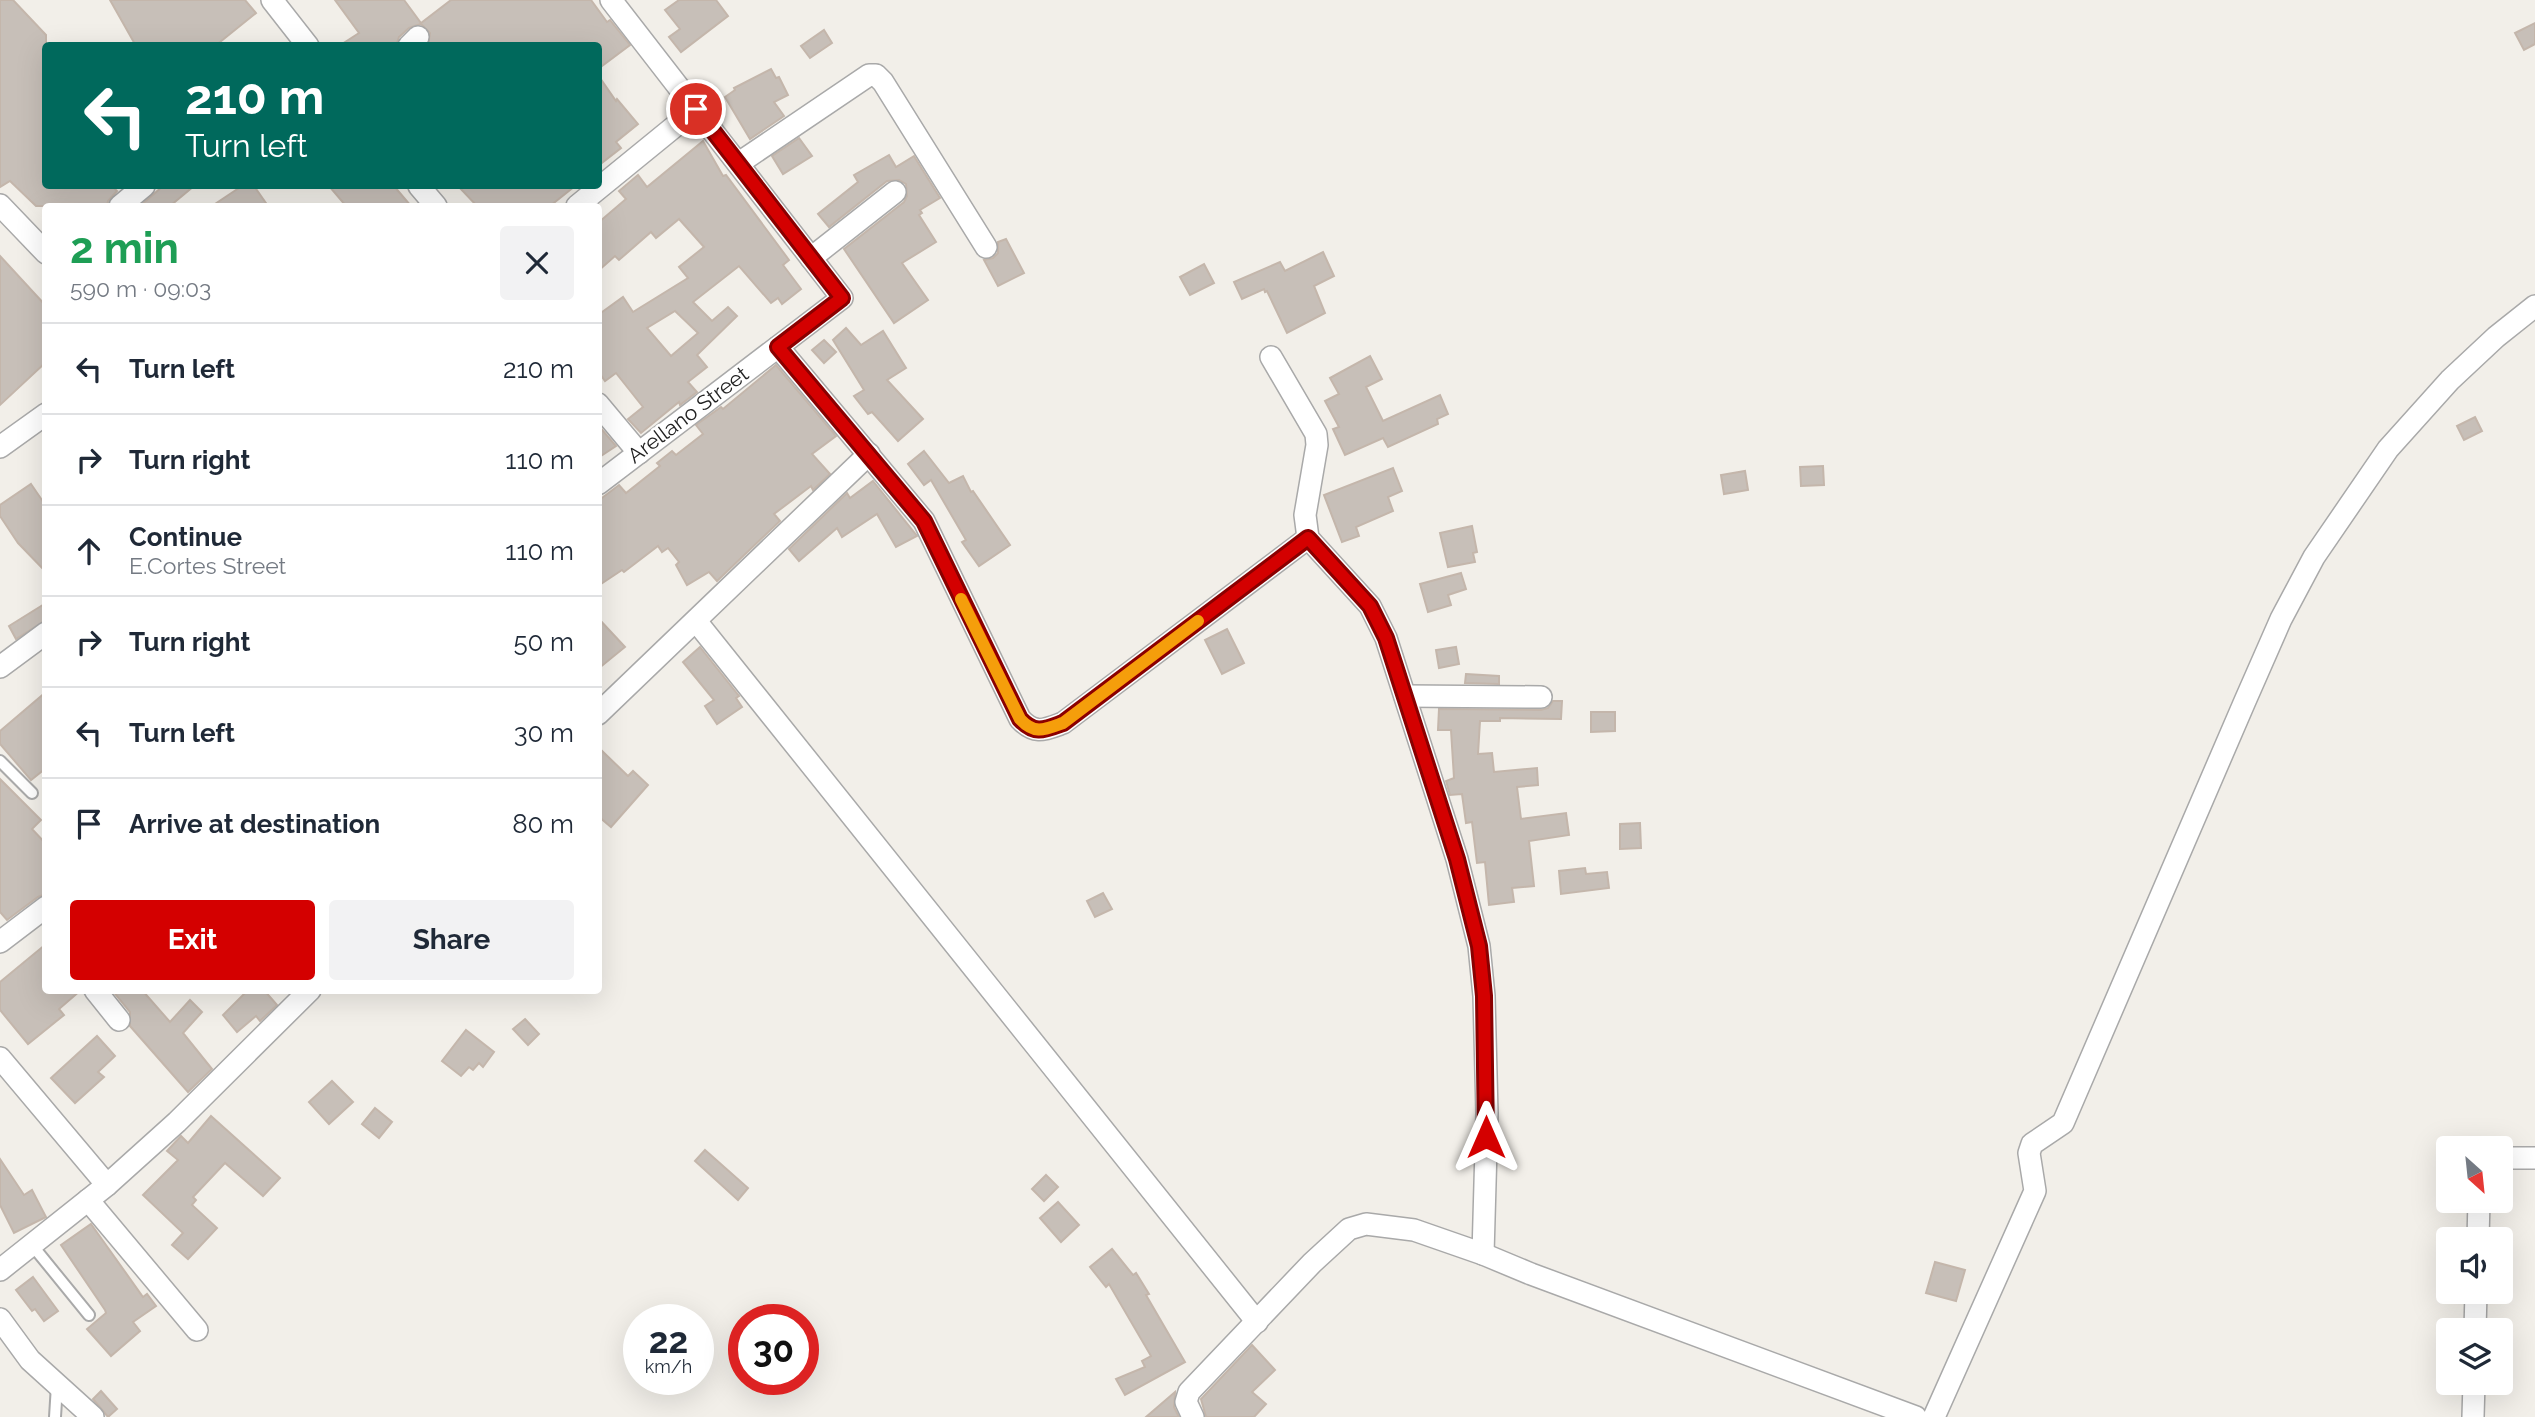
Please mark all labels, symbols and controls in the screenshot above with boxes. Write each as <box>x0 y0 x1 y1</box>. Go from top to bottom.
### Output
text: 210 m <box>185 68 324 125</box>
icon: left <box>70 70 161 161</box>
pin <box>666 79 726 139</box>
icon: arrive <box>677 90 715 128</box>
text: Turn left <box>185 127 307 164</box>
text: 2 min <box>70 224 179 273</box>
button: close <box>500 226 574 300</box>
text: 590 m · 09:03 <box>70 275 211 302</box>
icon: left <box>70 350 108 388</box>
text: Turn left <box>129 354 235 384</box>
text: 210 m <box>503 354 574 384</box>
street label: Arellano Street <box>622 361 753 468</box>
icon: right <box>70 441 108 479</box>
text: Turn right <box>129 445 250 475</box>
text: 110 m <box>505 445 574 475</box>
text: Continue <box>129 522 242 552</box>
icon: ahead <box>70 532 108 570</box>
text: 110 m <box>505 536 574 566</box>
text: E.Cortes Street <box>129 552 286 579</box>
icon: right <box>70 623 108 661</box>
text: Turn right <box>129 627 250 657</box>
text: 50 m <box>513 627 574 657</box>
icon: left <box>70 714 108 752</box>
text: Turn left <box>129 718 235 748</box>
text: 30 m <box>514 718 574 748</box>
icon: arrive <box>70 805 108 843</box>
text: Arrive at destination <box>129 809 380 839</box>
text: 80 m <box>512 809 574 839</box>
button: Exit <box>70 900 315 980</box>
button: Share <box>329 900 574 980</box>
position arrow <box>1449 1100 1523 1174</box>
north arrow <box>2436 1136 2513 1213</box>
map controls <box>2436 1136 2513 1395</box>
button: sound <box>2436 1227 2513 1304</box>
speed limit sign: 30 <box>728 1304 819 1395</box>
button: layers <box>2436 1318 2513 1395</box>
text: 22 <box>649 1320 688 1361</box>
text: km/h <box>645 1356 692 1377</box>

